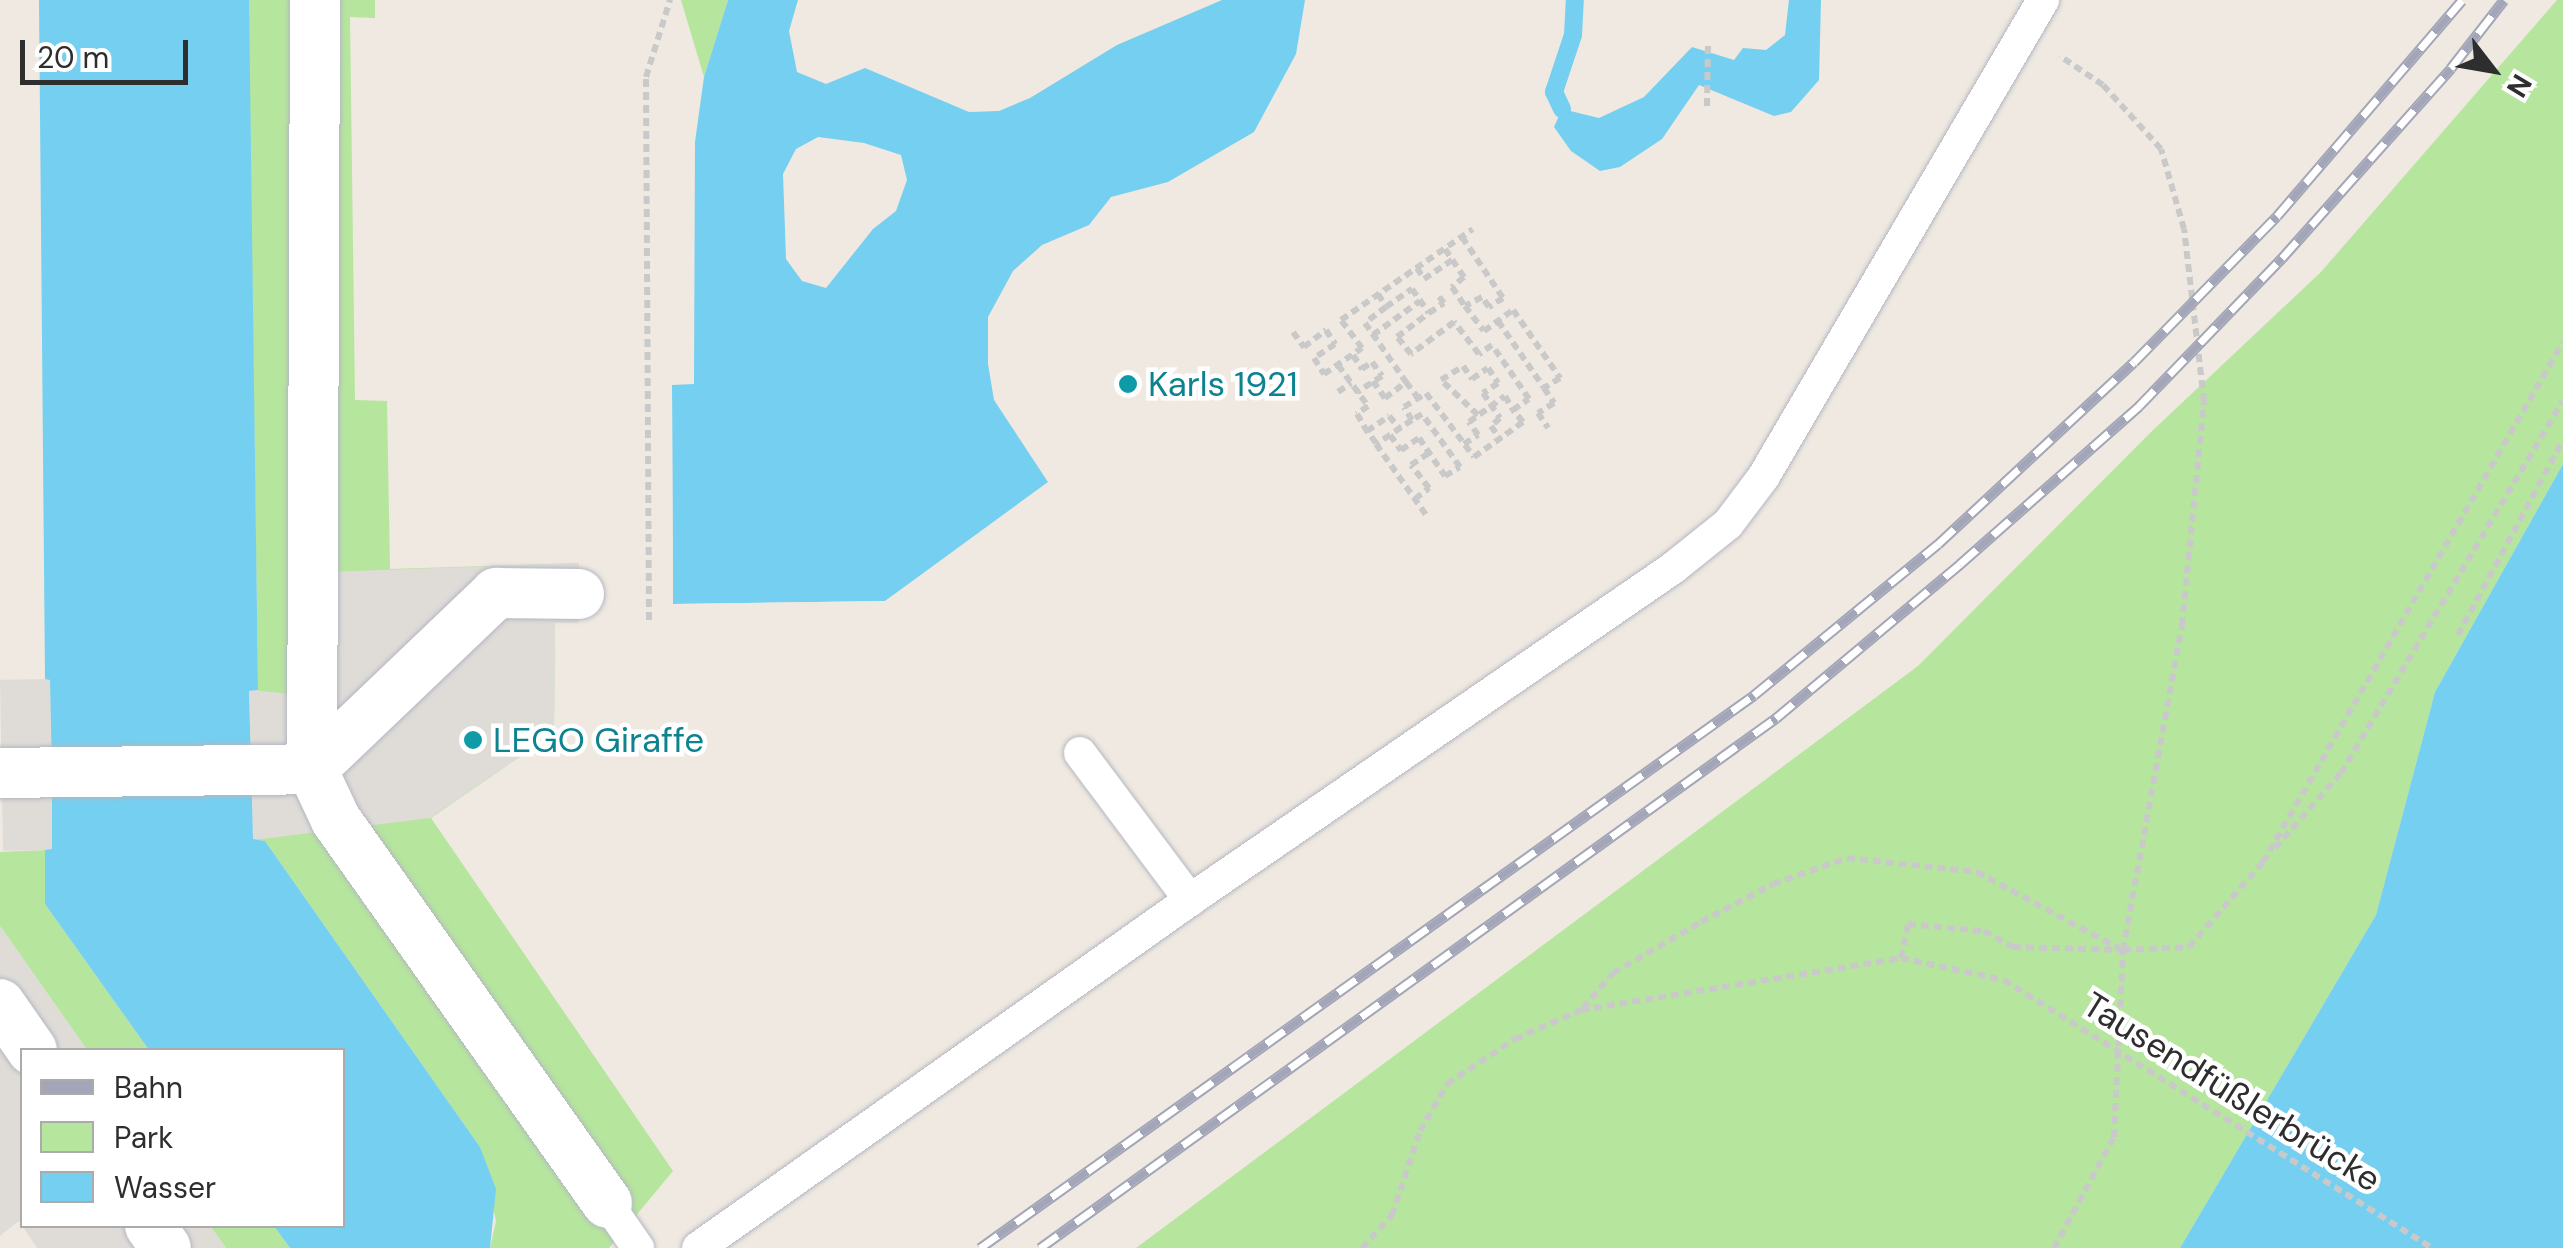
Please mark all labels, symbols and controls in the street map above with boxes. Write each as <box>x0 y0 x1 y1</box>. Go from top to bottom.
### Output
scale bar <box>25 20 192 82</box>
north arrow <box>2443 20 2543 120</box>
text: 20 m <box>37 38 109 77</box>
text: N <box>2498 67 2540 104</box>
place label: Karls 1921 <box>1148 363 1298 405</box>
marker: Karls 1921 <box>1117 373 1139 395</box>
place label: LEGO Giraffe <box>493 719 704 761</box>
marker: LEGO Giraffe <box>462 729 484 751</box>
street label: Tausendfüßlerbrücke <box>2076 983 2388 1201</box>
legend <box>20 1048 345 1228</box>
text: Bahn <box>114 1068 183 1107</box>
text: Park <box>114 1118 173 1157</box>
text: Wasser <box>114 1168 216 1207</box>

